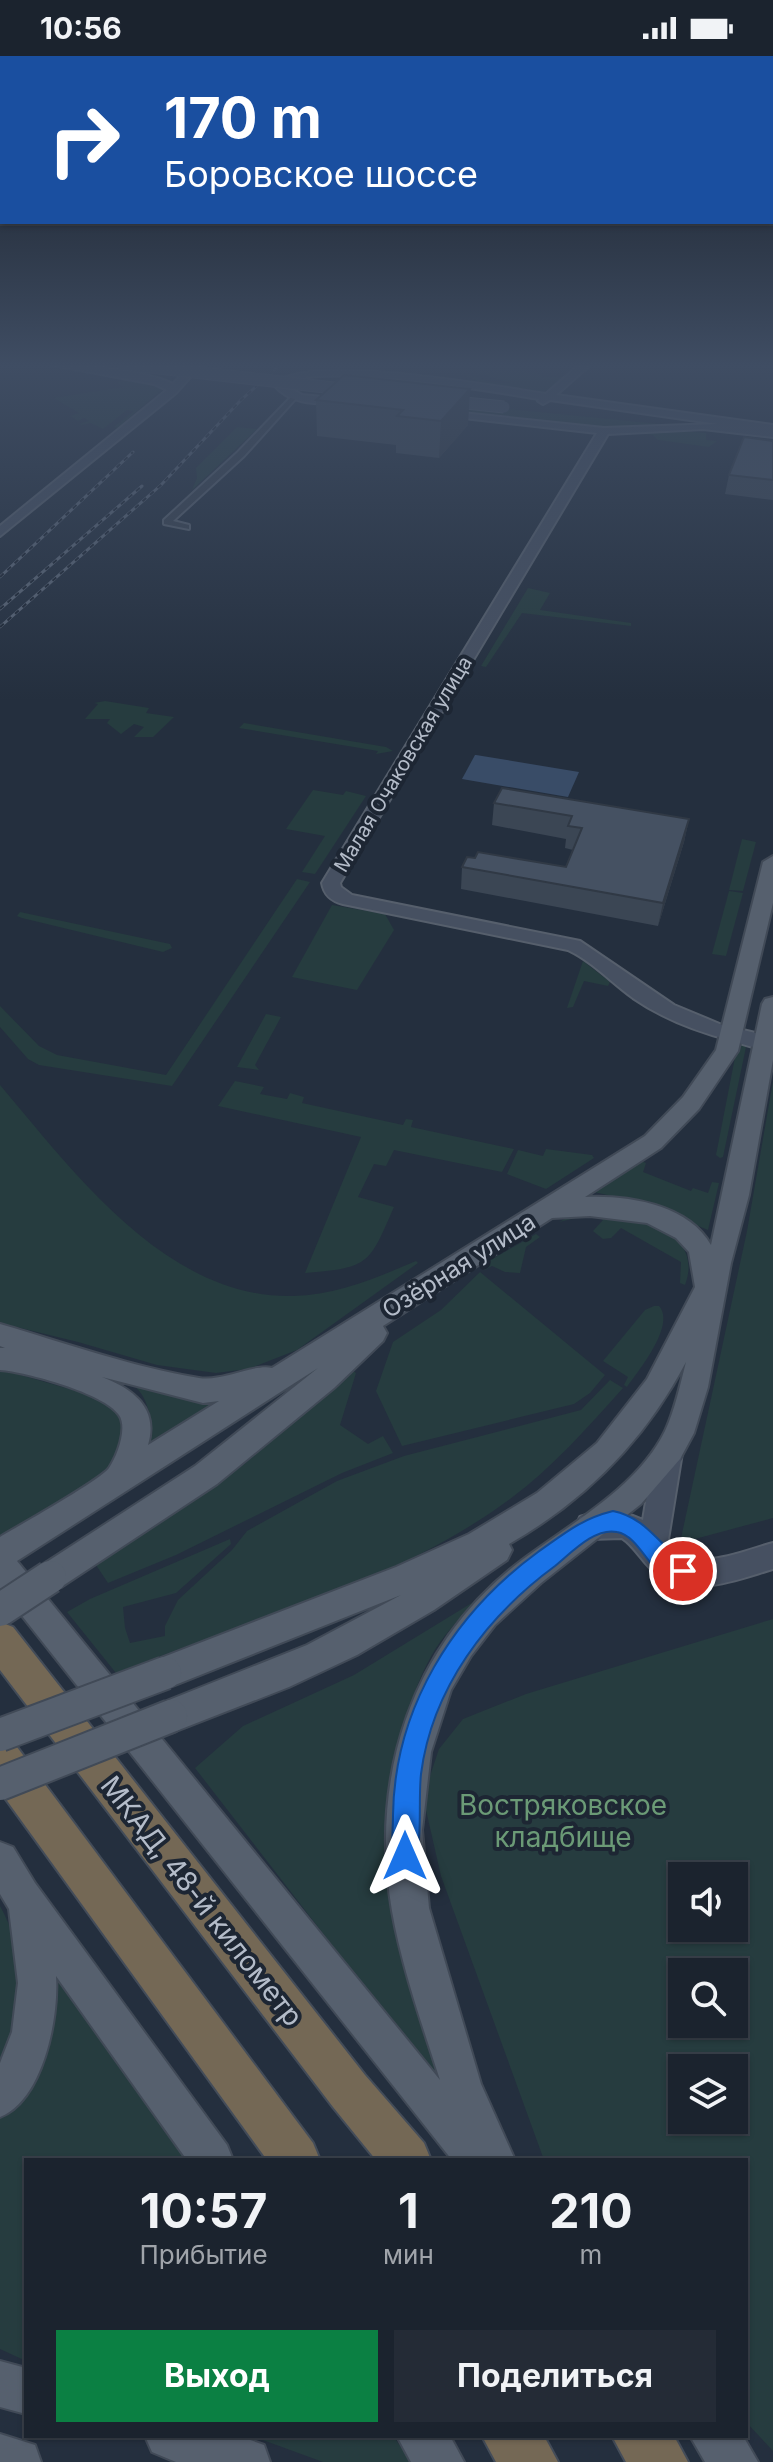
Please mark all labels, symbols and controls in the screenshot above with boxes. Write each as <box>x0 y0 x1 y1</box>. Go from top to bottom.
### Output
text: 10:56 <box>40 10 122 46</box>
text: 170 m <box>164 84 322 152</box>
icon: right <box>32 88 136 192</box>
text: Боровское шоссе <box>164 152 478 196</box>
street label: Малая Очаковская улица <box>329 652 477 876</box>
street label: Озёрная улица <box>377 1207 541 1324</box>
pin <box>649 1537 717 1605</box>
icon: arrive <box>661 1549 705 1593</box>
street label: МКАД, 48-й километр <box>94 1769 310 2033</box>
park label: Востряковское кладбище <box>459 1788 667 1854</box>
position arrow <box>363 1814 447 1898</box>
map controls <box>668 1862 748 2134</box>
button: sound <box>668 1862 748 1942</box>
button: search <box>668 1958 748 2038</box>
button: layers <box>668 2054 748 2134</box>
text: 10:57 <box>140 2181 267 2240</box>
text: 1 <box>398 2181 419 2240</box>
text: 210 <box>549 2181 633 2240</box>
text: Прибытие <box>139 2239 268 2270</box>
text: мин <box>383 2239 434 2270</box>
text: m <box>580 2239 602 2270</box>
button: Выход <box>56 2330 378 2422</box>
button: Поделиться <box>394 2330 716 2422</box>

